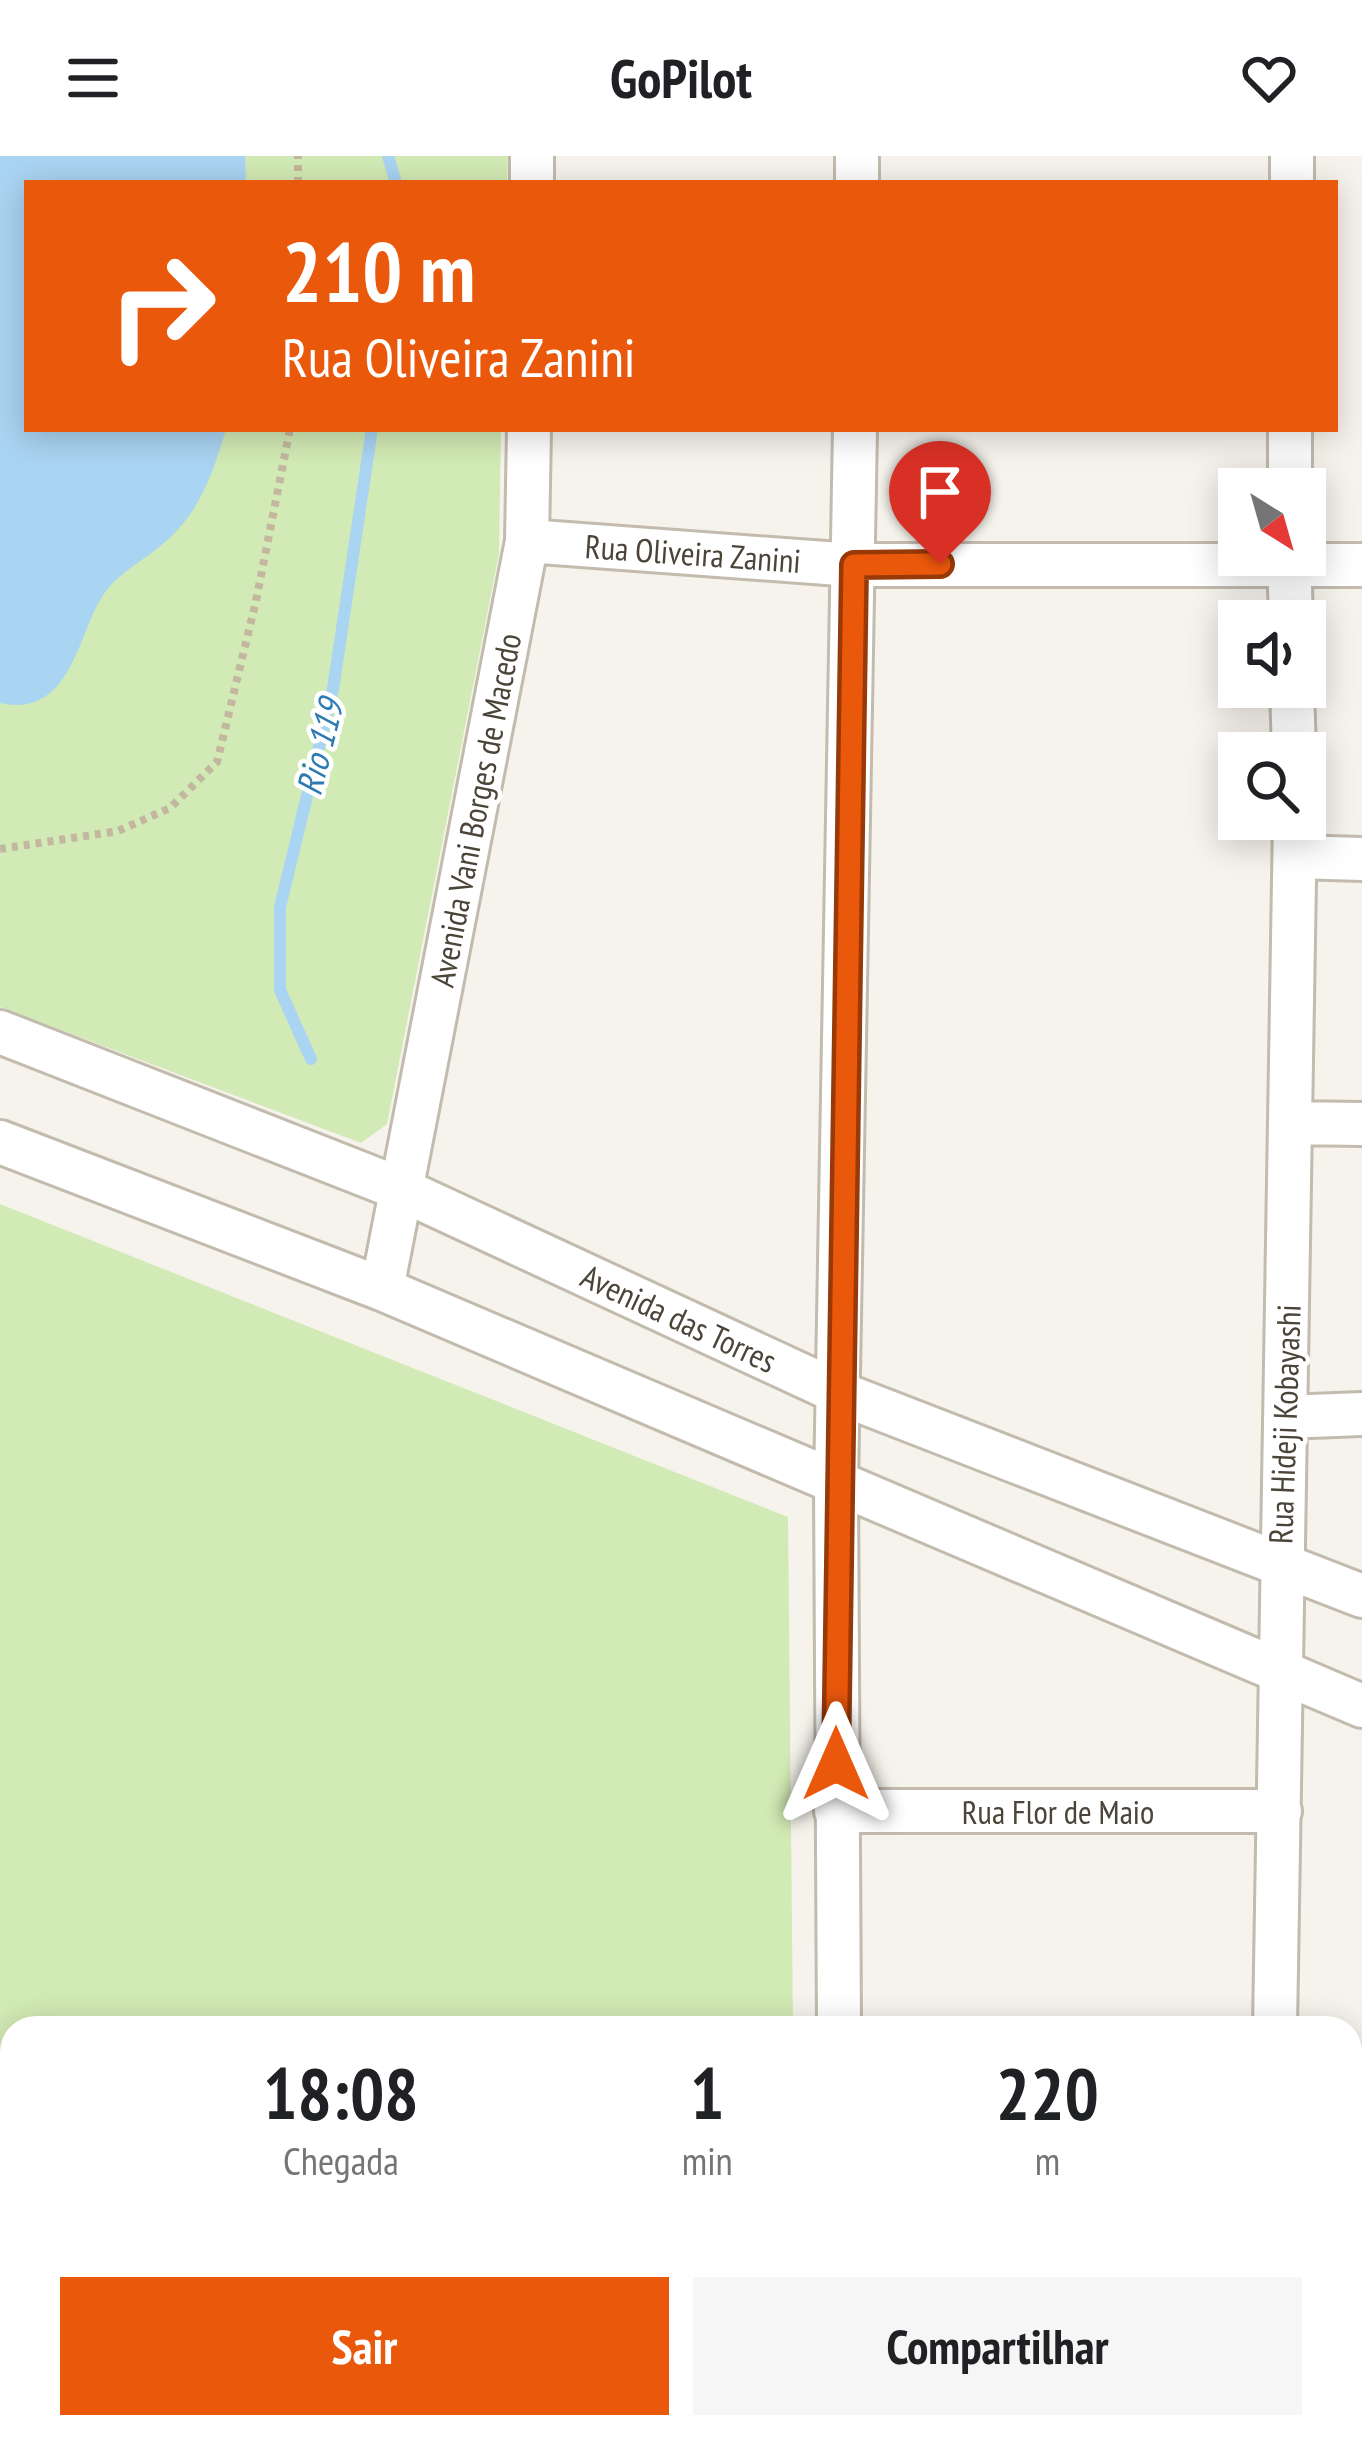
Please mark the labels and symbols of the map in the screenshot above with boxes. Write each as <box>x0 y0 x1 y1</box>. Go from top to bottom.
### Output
pin <box>889 441 991 564</box>
north arrow <box>1218 468 1326 576</box>
street label: Rua Oliveira Zanini <box>584 524 802 582</box>
street label: Avenida Vani Borges de Macedo <box>420 629 530 991</box>
water label: Rio 119 <box>284 691 354 800</box>
street label: Avenida das Torres <box>575 1254 783 1382</box>
street label: Rua Hideji Kobayashi <box>1258 1304 1310 1544</box>
position arrow <box>773 1701 899 1827</box>
street label: Rua Flor de Maio <box>962 1790 1154 1833</box>

